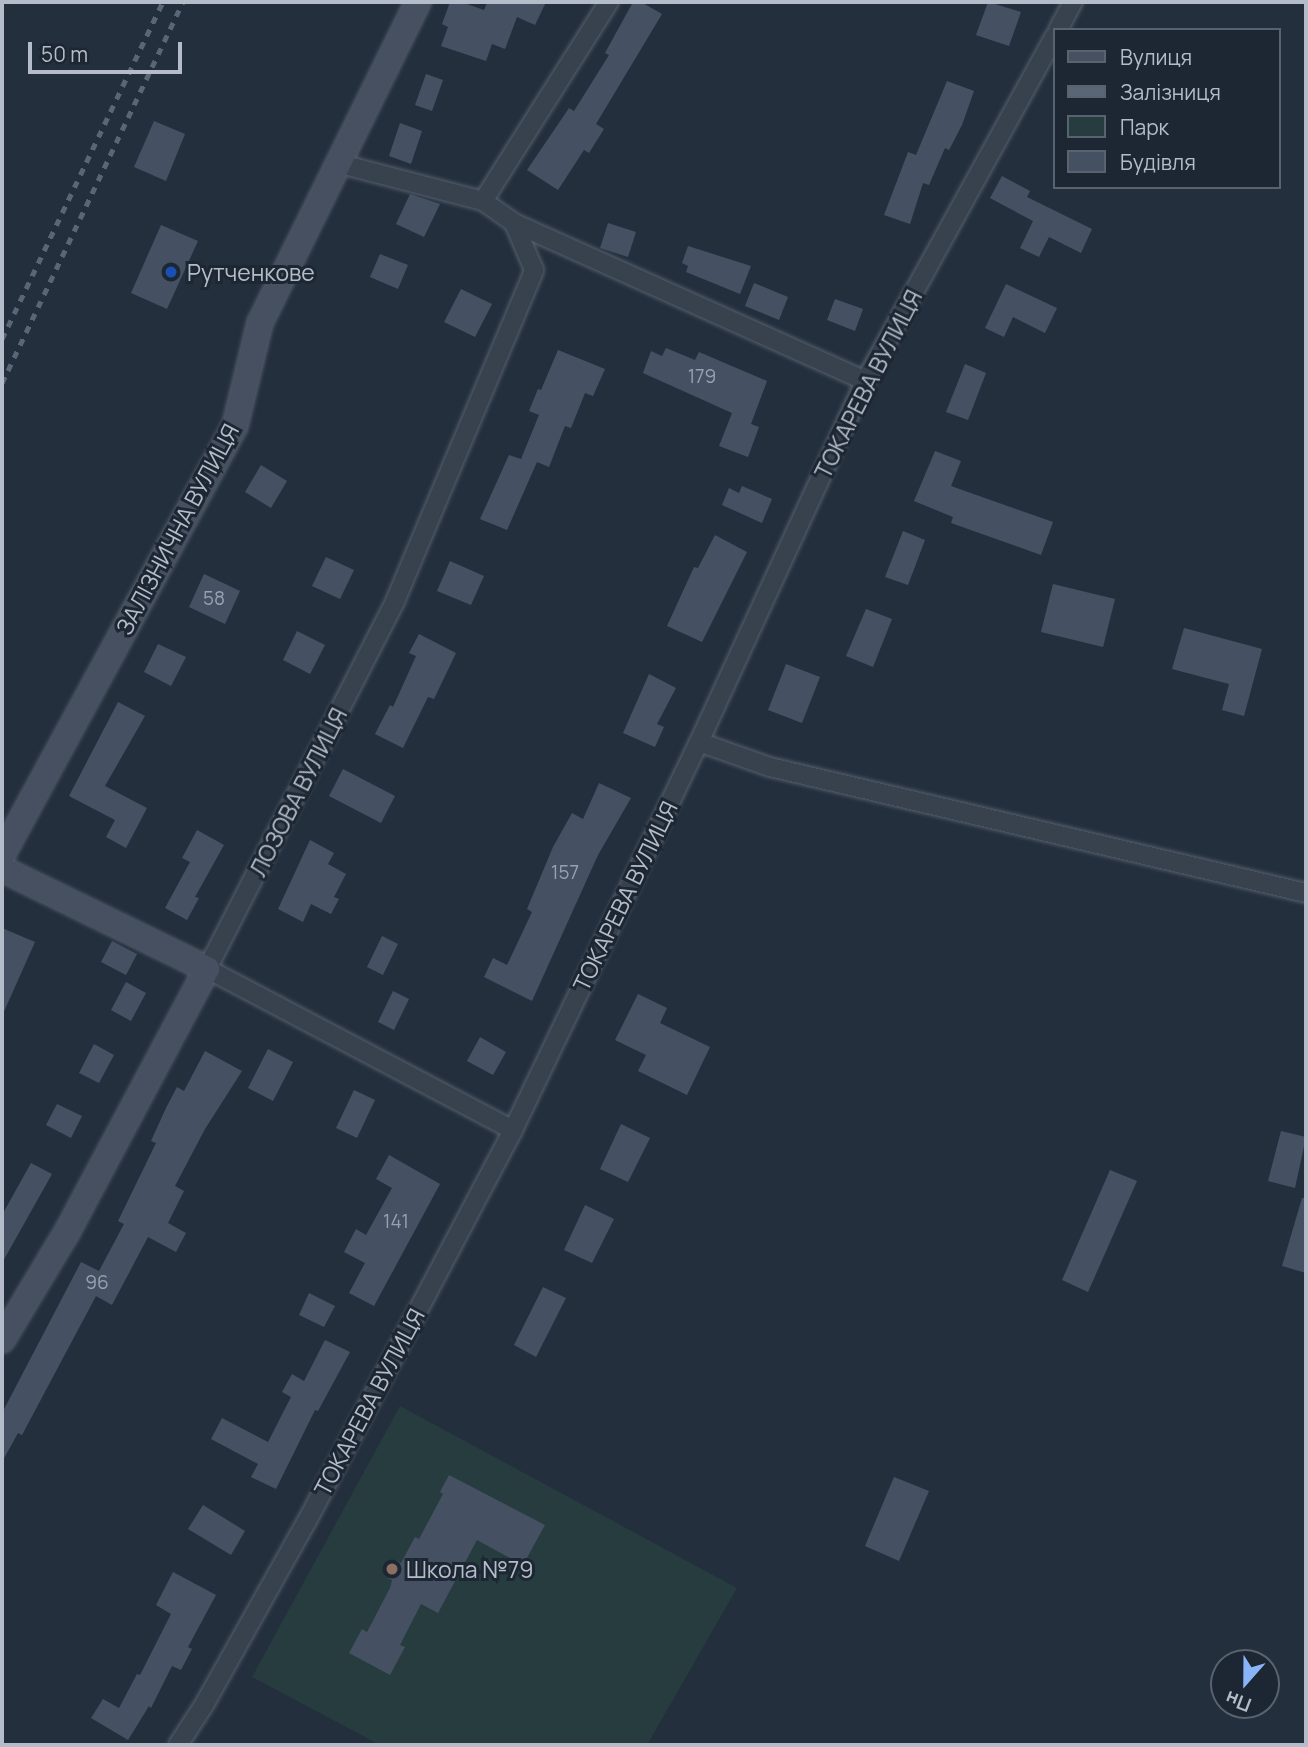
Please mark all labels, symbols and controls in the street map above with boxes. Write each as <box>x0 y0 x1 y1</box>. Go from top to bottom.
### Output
scale bar <box>32 28 186 72</box>
legend <box>1052 28 1280 189</box>
text: 50 m <box>41 40 88 68</box>
text: Вулиця <box>1120 43 1192 71</box>
text: Залізниця <box>1120 78 1221 106</box>
text: Парк <box>1120 113 1169 141</box>
text: Будівля <box>1120 148 1196 176</box>
place label: Рутченкове <box>187 258 315 286</box>
marker: Рутченкове <box>161 262 181 282</box>
street label: ТОКАРЕВА ВУЛИЦЯ <box>809 285 927 483</box>
house number: 179 <box>688 366 716 388</box>
street label: ЗАЛІЗНИЧНА ВУЛИЦЯ <box>110 419 244 639</box>
house number: 58 <box>203 588 225 610</box>
street label: ЛОЗОВА ВУЛИЦЯ <box>244 703 352 881</box>
street label: ТОКАРЕВА ВУЛИЦЯ <box>567 797 683 995</box>
house number: 157 <box>551 862 579 884</box>
house number: 141 <box>383 1211 409 1233</box>
house number: 96 <box>85 1272 109 1294</box>
street label: ТОКАРЕВА ВУЛИЦЯ <box>308 1304 430 1500</box>
place label: Школа №79 <box>406 1555 534 1583</box>
marker: Школа №79 <box>384 1561 400 1577</box>
north arrow <box>1210 1649 1280 1719</box>
text: Пн <box>1222 1685 1255 1718</box>

